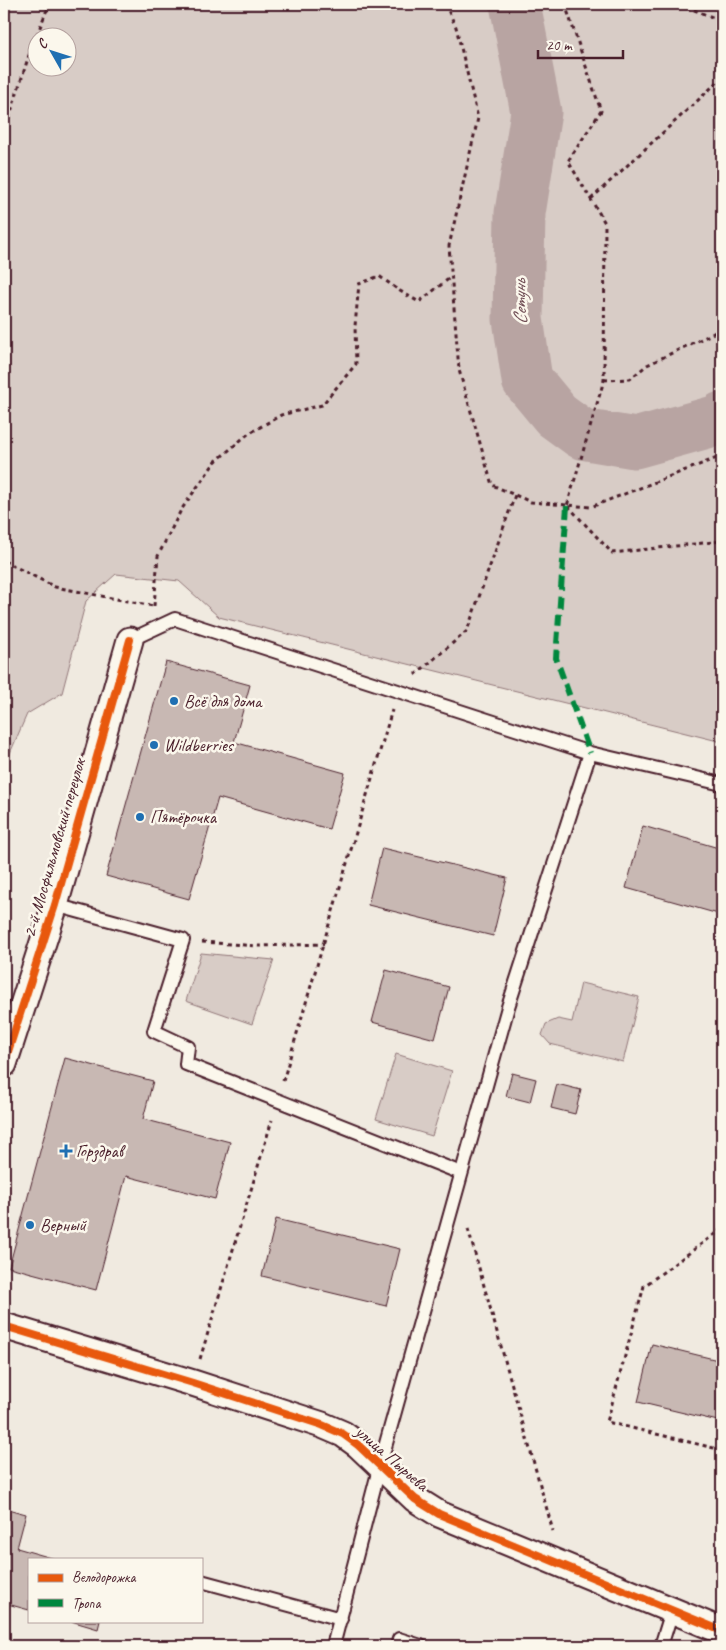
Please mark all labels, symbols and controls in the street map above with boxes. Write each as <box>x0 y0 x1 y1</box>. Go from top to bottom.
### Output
north arrow <box>28 28 78 78</box>
scale bar <box>538 28 624 60</box>
text: С <box>34 34 52 52</box>
text: 20 m <box>546 36 573 55</box>
water label: Сетунь <box>508 277 532 325</box>
place label: Всё для дома <box>184 690 263 712</box>
marker: Всё для дома <box>168 695 180 707</box>
place label: Wildberries <box>164 734 235 756</box>
marker: Wildberries <box>148 739 160 751</box>
street label: 2-й Мосфильмовский переулок <box>18 754 91 940</box>
place label: Пятёрочка <box>150 806 218 828</box>
marker: Пятёрочка <box>134 811 146 823</box>
place label: Горздрав <box>76 1140 126 1163</box>
marker: Горздрав <box>60 1145 72 1157</box>
place label: Верный <box>40 1214 88 1236</box>
marker: Верный <box>24 1219 36 1231</box>
street label: улица Пырьева <box>350 1420 434 1497</box>
legend <box>28 1558 202 1622</box>
text: Велодорожка <box>72 1568 136 1587</box>
text: Тропа <box>72 1594 101 1613</box>

